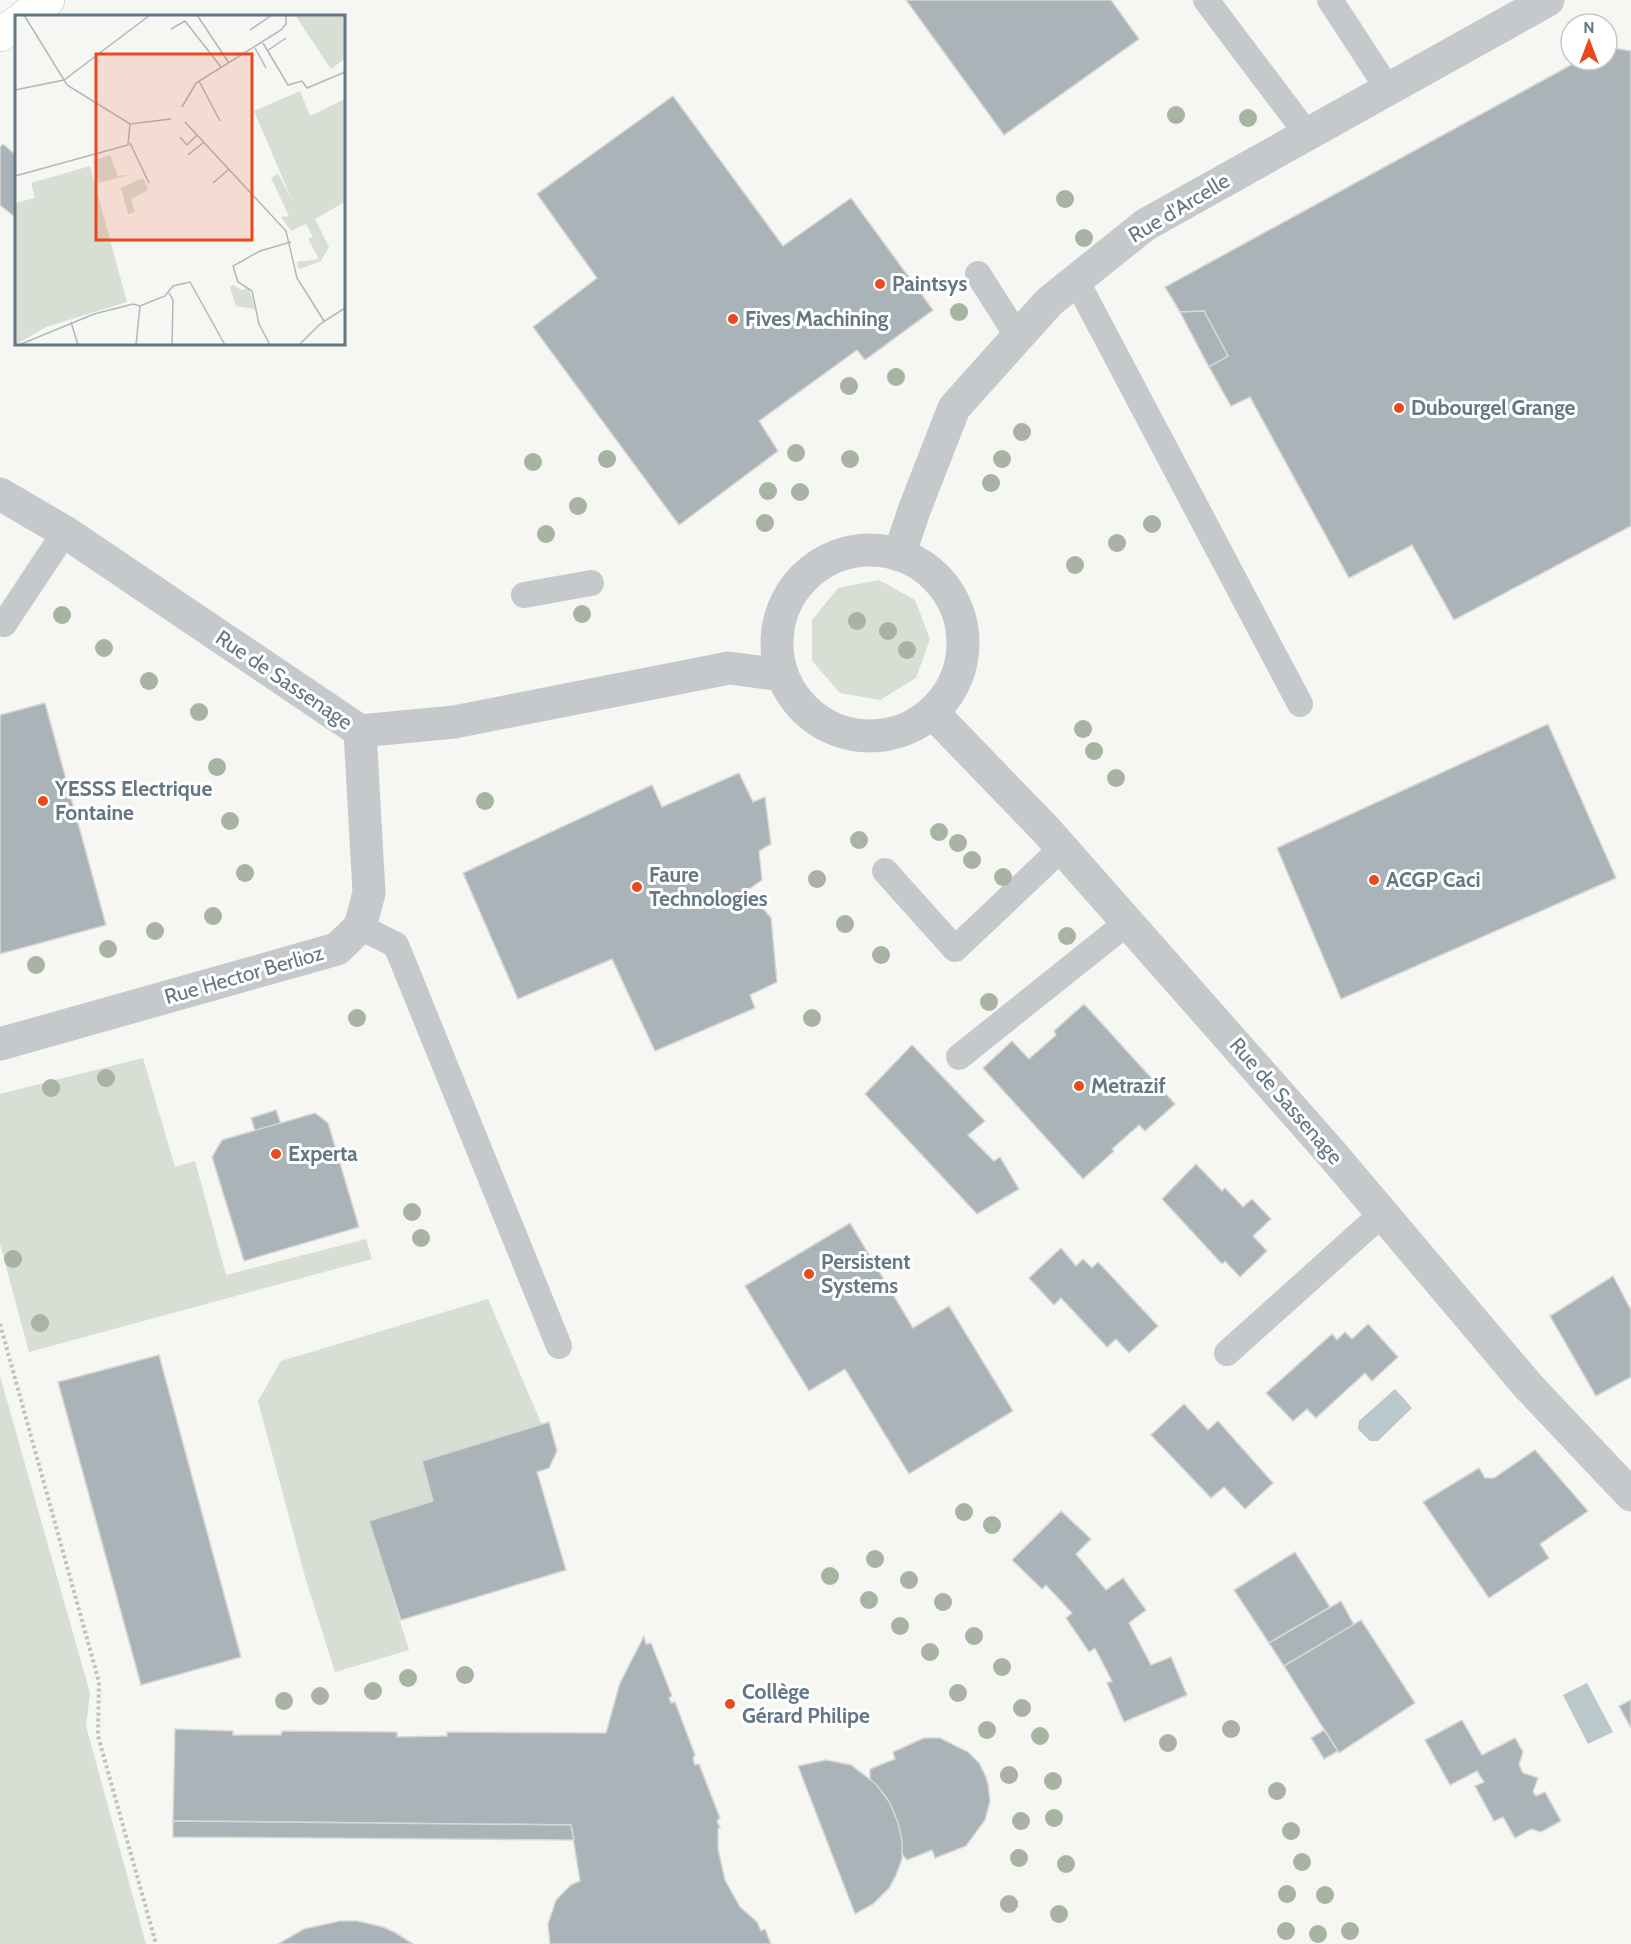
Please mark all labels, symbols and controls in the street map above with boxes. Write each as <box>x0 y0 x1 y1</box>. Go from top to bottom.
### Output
north arrow <box>1559 12 1619 72</box>
inset map <box>15 15 345 345</box>
text: N <box>1583 18 1595 37</box>
street label: Rue d'Arcelle <box>1124 168 1234 247</box>
place label: Paintsys <box>892 271 968 296</box>
marker: Paintsys <box>873 277 887 291</box>
place label: Fives Machining <box>745 306 889 331</box>
marker: Fives Machining <box>726 312 740 326</box>
place label: Dubourgel Grange <box>1411 395 1576 420</box>
marker: Dubourgel Grange <box>1392 401 1406 415</box>
street label: Rue de Sassenage <box>211 625 358 735</box>
place label: YESSS Electrique Fontaine <box>54 776 212 825</box>
marker: YESSS Electrique Fontaine <box>36 794 50 808</box>
place label: Faure Technologies <box>649 862 768 911</box>
place label: ACGP Caci <box>1386 867 1481 892</box>
marker: ACGP Caci <box>1367 873 1381 887</box>
marker: Faure Technologies <box>630 880 644 894</box>
street label: Rue Hector Berlioz <box>162 940 326 1009</box>
street label: Rue de Sassenage <box>1225 1032 1348 1169</box>
place label: Metrazif <box>1091 1073 1166 1098</box>
marker: Metrazif <box>1072 1079 1086 1093</box>
place label: Experta <box>288 1141 358 1166</box>
marker: Experta <box>269 1147 283 1161</box>
place label: Persistent Systems <box>821 1249 911 1298</box>
marker: Persistent Systems <box>802 1267 816 1281</box>
place label: Collège Gérard Philipe <box>742 1679 870 1728</box>
marker: Collège Gérard Philipe <box>723 1697 737 1711</box>

